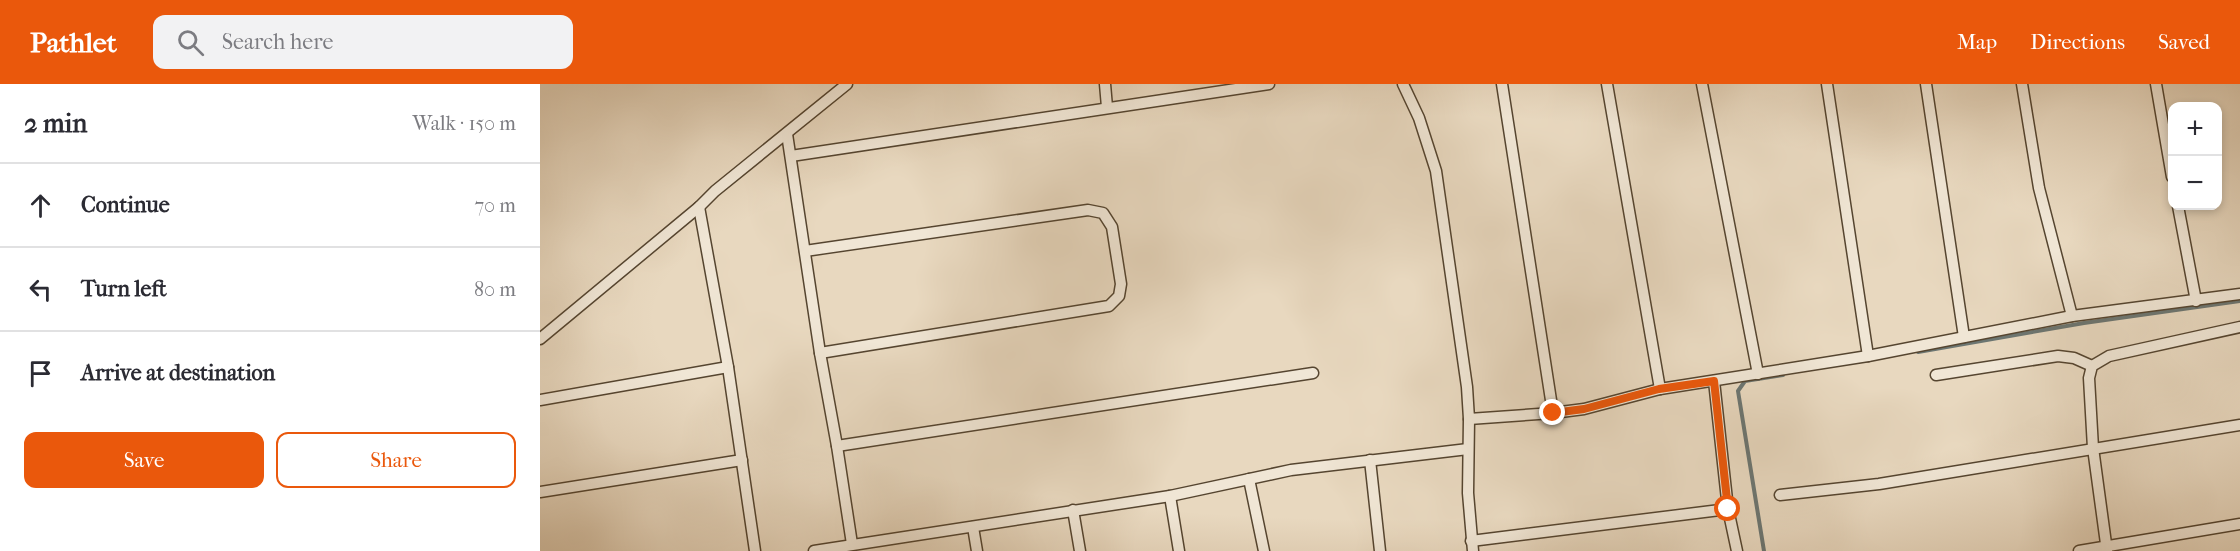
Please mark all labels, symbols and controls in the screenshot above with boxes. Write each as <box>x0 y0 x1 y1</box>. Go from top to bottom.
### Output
search box <box>153 15 573 69</box>
text: Pathlet <box>30 26 117 59</box>
icon: search <box>174 26 207 59</box>
text: Search here <box>222 29 333 55</box>
text: Map <box>1957 30 1997 54</box>
text: Directions <box>2030 30 2125 54</box>
text: Saved <box>2158 30 2210 54</box>
map controls <box>2168 102 2222 210</box>
button: + <box>2168 102 2222 156</box>
text: 2 min <box>24 108 87 139</box>
text: Walk · 150 m <box>412 112 516 135</box>
button: − <box>2168 156 2222 210</box>
icon: ahead <box>24 189 57 222</box>
text: Continue <box>81 192 170 218</box>
text: 70 m <box>474 194 516 217</box>
icon: left <box>24 273 57 306</box>
text: Turn left <box>81 276 167 302</box>
text: 80 m <box>474 278 516 301</box>
icon: arrive <box>24 357 57 390</box>
text: Arrive at destination <box>81 360 275 386</box>
route end <box>1539 399 1565 425</box>
button: Save <box>24 432 264 488</box>
button: Share <box>276 432 516 488</box>
route start <box>1714 495 1740 521</box>

